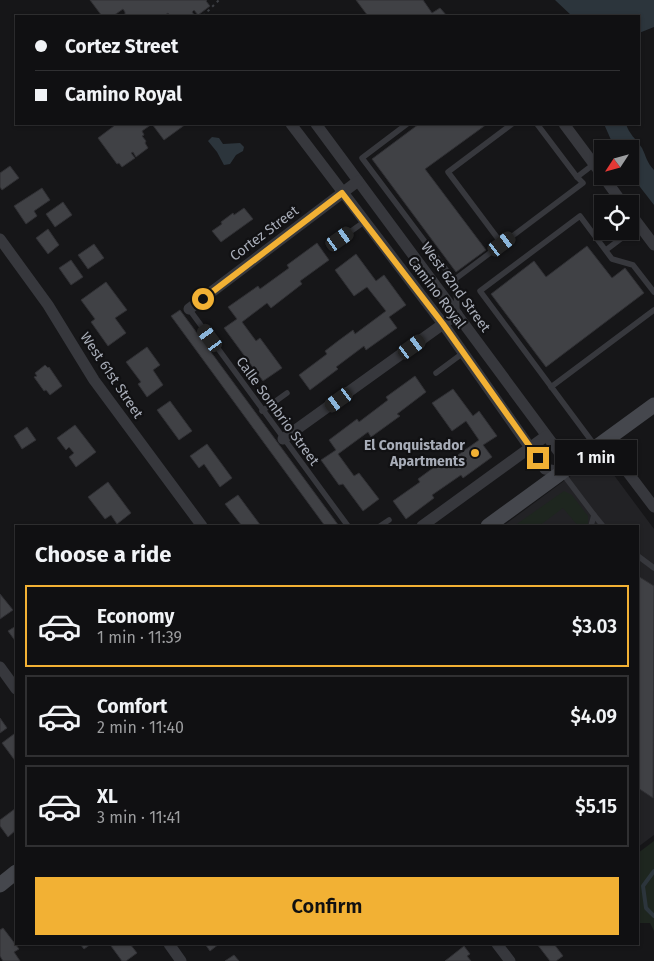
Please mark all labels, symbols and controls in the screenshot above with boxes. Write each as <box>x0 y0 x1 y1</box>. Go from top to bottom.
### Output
text: Cortez Street <box>65 35 178 58</box>
text: Camino Royal <box>65 83 182 106</box>
north arrow <box>594 140 639 185</box>
map controls <box>594 140 639 240</box>
button: locate <box>594 195 639 240</box>
street label: Cortez Street <box>227 202 303 265</box>
car <box>323 224 356 254</box>
car <box>485 229 518 259</box>
street label: West 62nd Street <box>417 239 494 336</box>
street label: Camino Royal <box>404 253 469 332</box>
route start <box>192 288 214 310</box>
car <box>195 321 224 355</box>
street label: West 61st Street <box>76 329 147 422</box>
car <box>395 332 428 362</box>
street label: Calle Sombrio Street <box>233 354 323 470</box>
car <box>322 385 355 415</box>
place label: El Conquistador Apartments <box>364 437 465 470</box>
callout: 1 min <box>556 440 638 476</box>
marker: El Conquistador Apartments <box>469 447 481 459</box>
route end <box>527 447 549 469</box>
text: 1 min <box>577 448 615 467</box>
text: Choose a ride <box>35 541 171 568</box>
icon: car <box>37 604 82 649</box>
text: Economy <box>97 605 174 628</box>
text: $3.03 <box>572 615 617 638</box>
text: 1 min · 11:39 <box>97 628 182 647</box>
icon: car <box>37 694 82 739</box>
text: Comfort <box>97 695 167 718</box>
text: $4.09 <box>570 705 617 728</box>
text: 2 min · 11:40 <box>97 718 184 737</box>
icon: car <box>37 784 82 829</box>
text: XL <box>97 785 118 808</box>
text: $5.15 <box>575 795 617 818</box>
text: 3 min · 11:41 <box>97 808 181 827</box>
button: Confirm <box>35 877 619 935</box>

